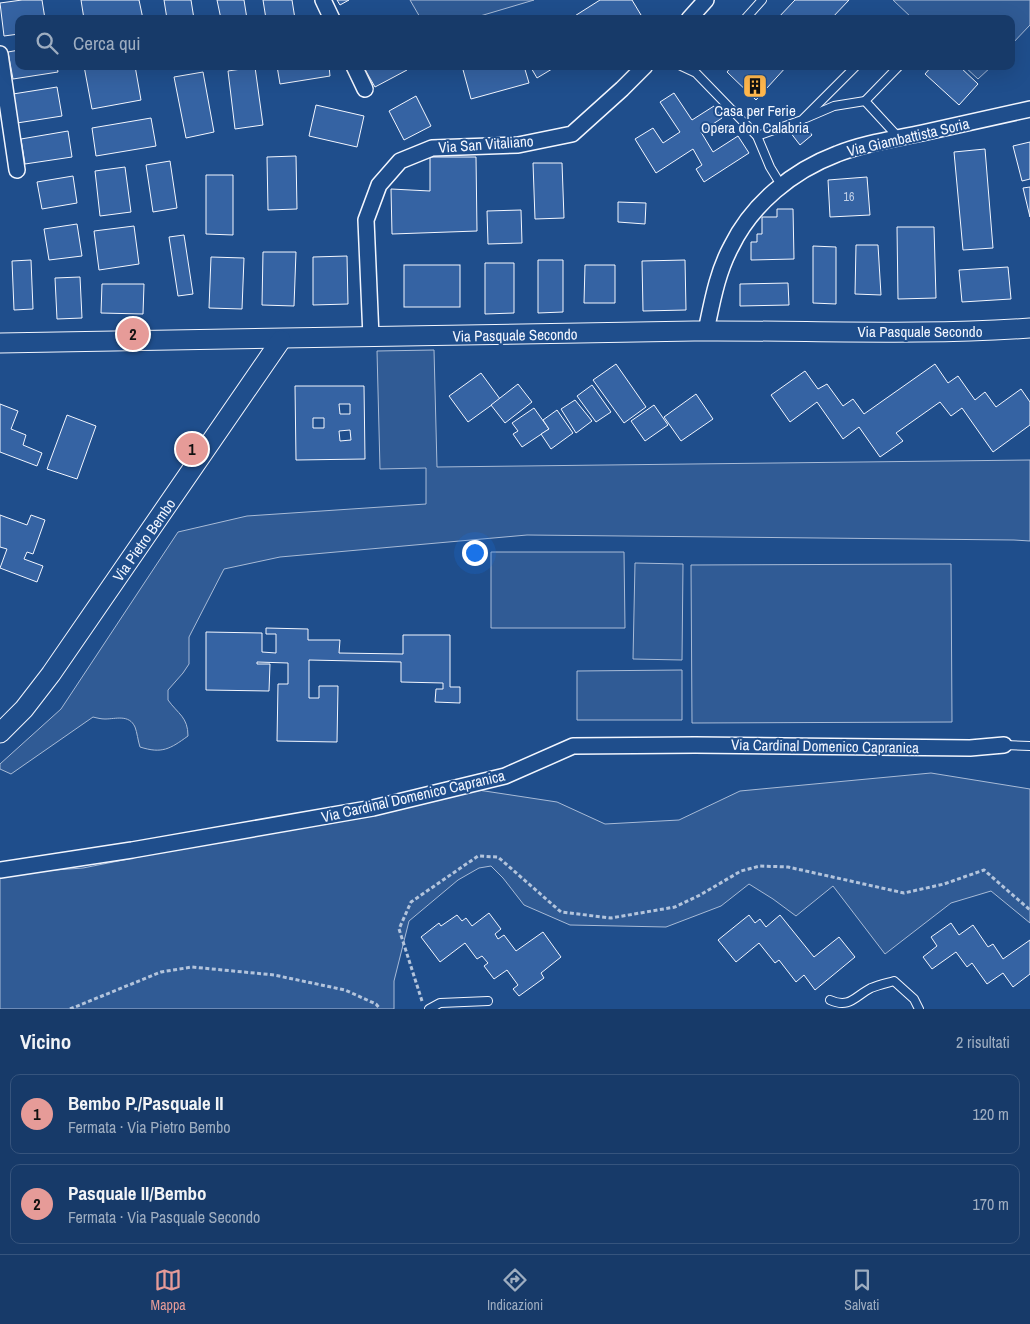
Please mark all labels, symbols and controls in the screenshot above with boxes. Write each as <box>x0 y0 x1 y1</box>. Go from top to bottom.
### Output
search box <box>15 15 1015 70</box>
icon: search <box>33 29 61 57</box>
text: Cerca qui <box>73 30 141 56</box>
building icon: Casa per Ferie Opera don Calabria <box>742 73 768 99</box>
place label: Casa per Ferie Opera don Calabria <box>701 100 809 138</box>
street label: Via Giambattista Soria <box>845 113 971 161</box>
street label: Via San Vitaliano <box>438 130 534 158</box>
house number: 16 <box>844 189 854 205</box>
pin: 2 <box>117 315 149 353</box>
street label: Via Pasquale Secondo <box>858 321 983 342</box>
street label: Via Pasquale Secondo <box>452 323 578 347</box>
pin: 1 <box>176 430 208 468</box>
street label: Via Pietro Bembo <box>108 494 180 586</box>
your location <box>462 540 488 566</box>
street label: Via Cardinal Domenico Capranica <box>731 734 919 758</box>
street label: Via Cardinal Domenico Capranica <box>319 765 507 827</box>
text: Vicino <box>20 1027 71 1056</box>
text: 2 risultati <box>956 1031 1010 1053</box>
text: Bembo P./Pasquale II <box>68 1090 224 1116</box>
text: 1 <box>33 1103 41 1125</box>
text: 120 m <box>973 1103 1009 1125</box>
text: Fermata · Via Pietro Bembo <box>68 1116 231 1138</box>
text: Pasquale II/Bembo <box>68 1180 207 1206</box>
text: 2 <box>33 1193 41 1215</box>
text: 170 m <box>973 1193 1009 1215</box>
text: Fermata · Via Pasquale Secondo <box>68 1206 260 1228</box>
tab: Mappa <box>151 1266 186 1314</box>
tab: Indicazioni <box>487 1266 543 1314</box>
tab: Salvati <box>844 1266 879 1314</box>

